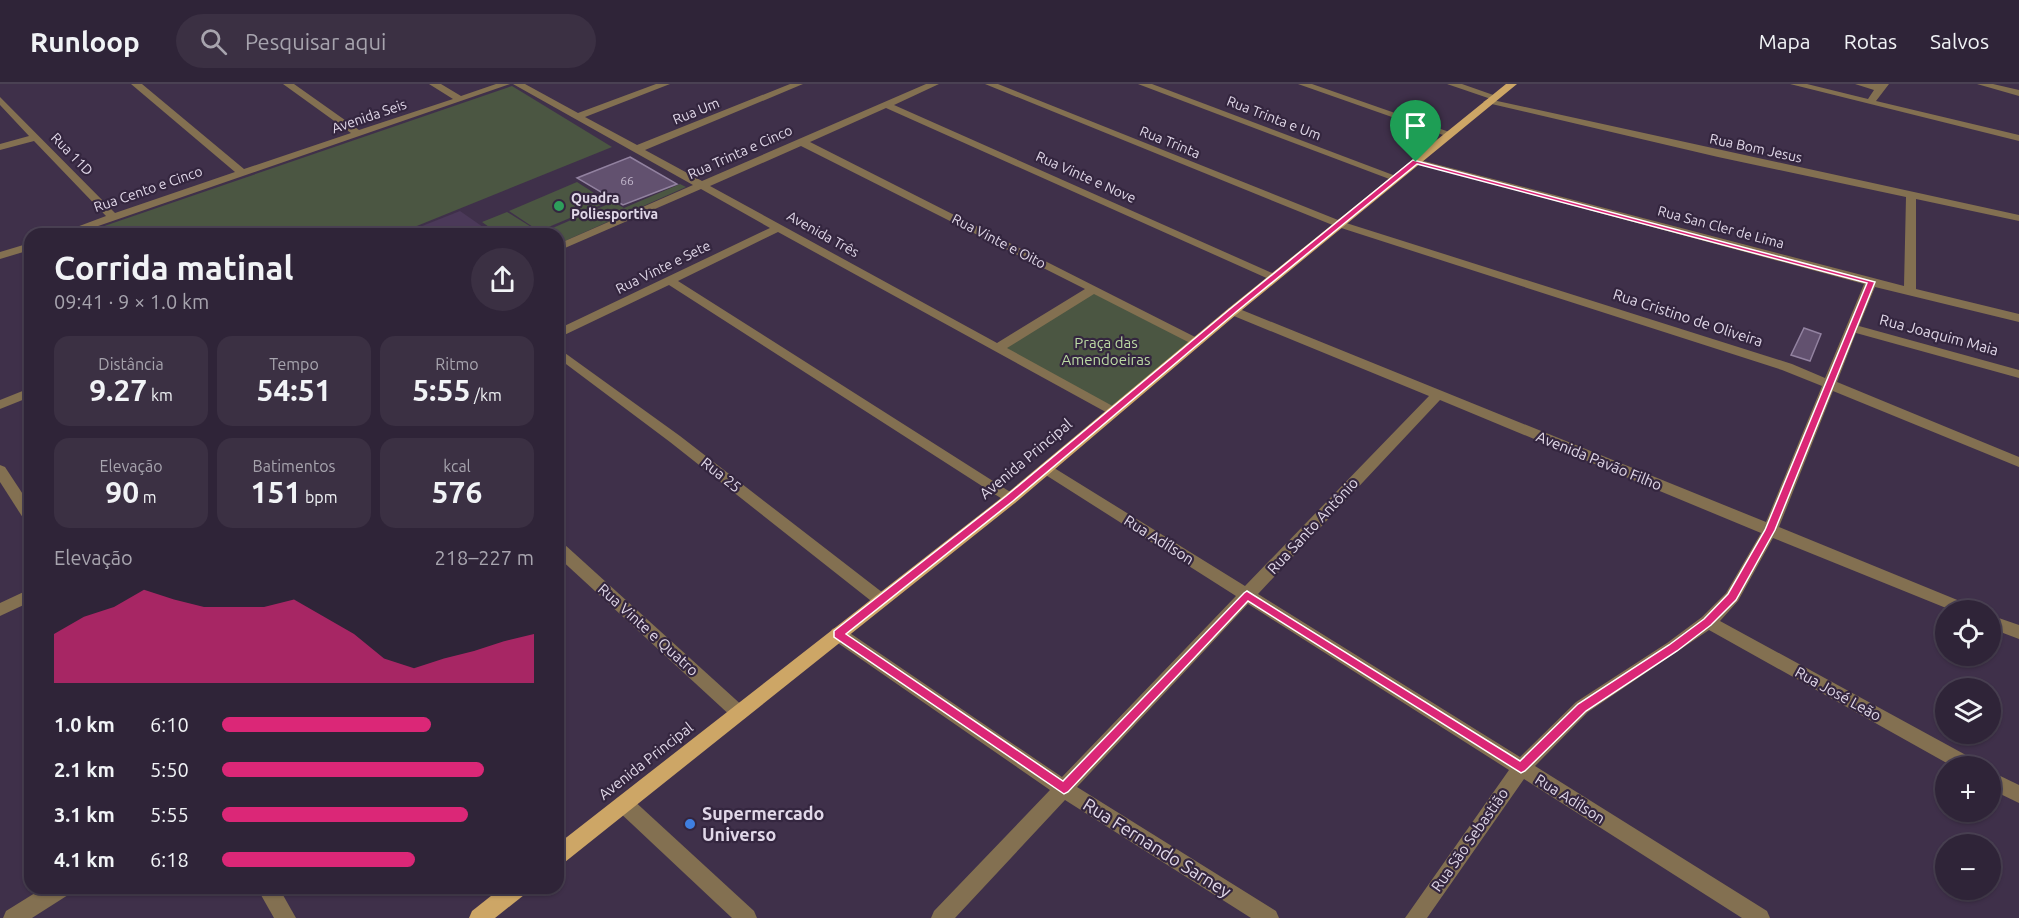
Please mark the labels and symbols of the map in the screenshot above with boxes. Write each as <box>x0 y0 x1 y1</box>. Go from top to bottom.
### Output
street label: Rua Trinta e Um <box>1225 93 1323 143</box>
street label: Rua Um <box>670 94 722 128</box>
street label: Avenida Seis <box>330 96 408 136</box>
pin <box>1390 100 1441 162</box>
street label: Rua Trinta e Cinco <box>685 122 795 182</box>
street label: Rua Trinta <box>1137 123 1203 161</box>
street label: Rua 11D <box>48 129 96 179</box>
street label: Rua Bom Jesus <box>1708 130 1804 166</box>
street label: Rua Vinte e Nove <box>1033 148 1139 206</box>
street label: Rua Cento e Cinco <box>92 163 204 215</box>
house number: 66 <box>620 174 634 187</box>
place label: Quadra Poliesportiva <box>571 190 658 222</box>
marker: Quadra Poliesportiva <box>552 199 566 213</box>
street label: Rua San Cler de Lima <box>1656 202 1786 252</box>
street label: Avenida Três <box>784 208 862 260</box>
street label: Rua Vinte e Oito <box>949 210 1049 272</box>
street label: Rua Vinte e Sete <box>613 237 713 297</box>
street label: Rua Cristino de Oliveira <box>1611 285 1765 350</box>
street label: Rua Joaquim Maia <box>1878 310 2000 359</box>
park label: Praça das Amendoeiras <box>1062 334 1150 368</box>
street label: Avenida Principal <box>976 415 1075 502</box>
street label: Avenida Pavão Filho <box>1534 428 1664 493</box>
street label: Rua 25 <box>698 454 745 495</box>
street label: Rua Santo Antônio <box>1264 474 1362 577</box>
street label: Rua Adílson <box>1121 511 1197 568</box>
street label: Rua Vinte e Quatro <box>595 580 702 679</box>
street label: Rua José Leão <box>1792 663 1884 724</box>
street label: Avenida Principal <box>595 718 696 803</box>
street label: Rua Adílson <box>1532 770 1608 827</box>
street label: Rua São Sebastião <box>1428 785 1512 895</box>
street label: Rua Fernando Sarney <box>1080 793 1235 901</box>
place label: Supermercado Universo <box>702 803 824 844</box>
marker: Supermercado Universo <box>683 817 697 831</box>

